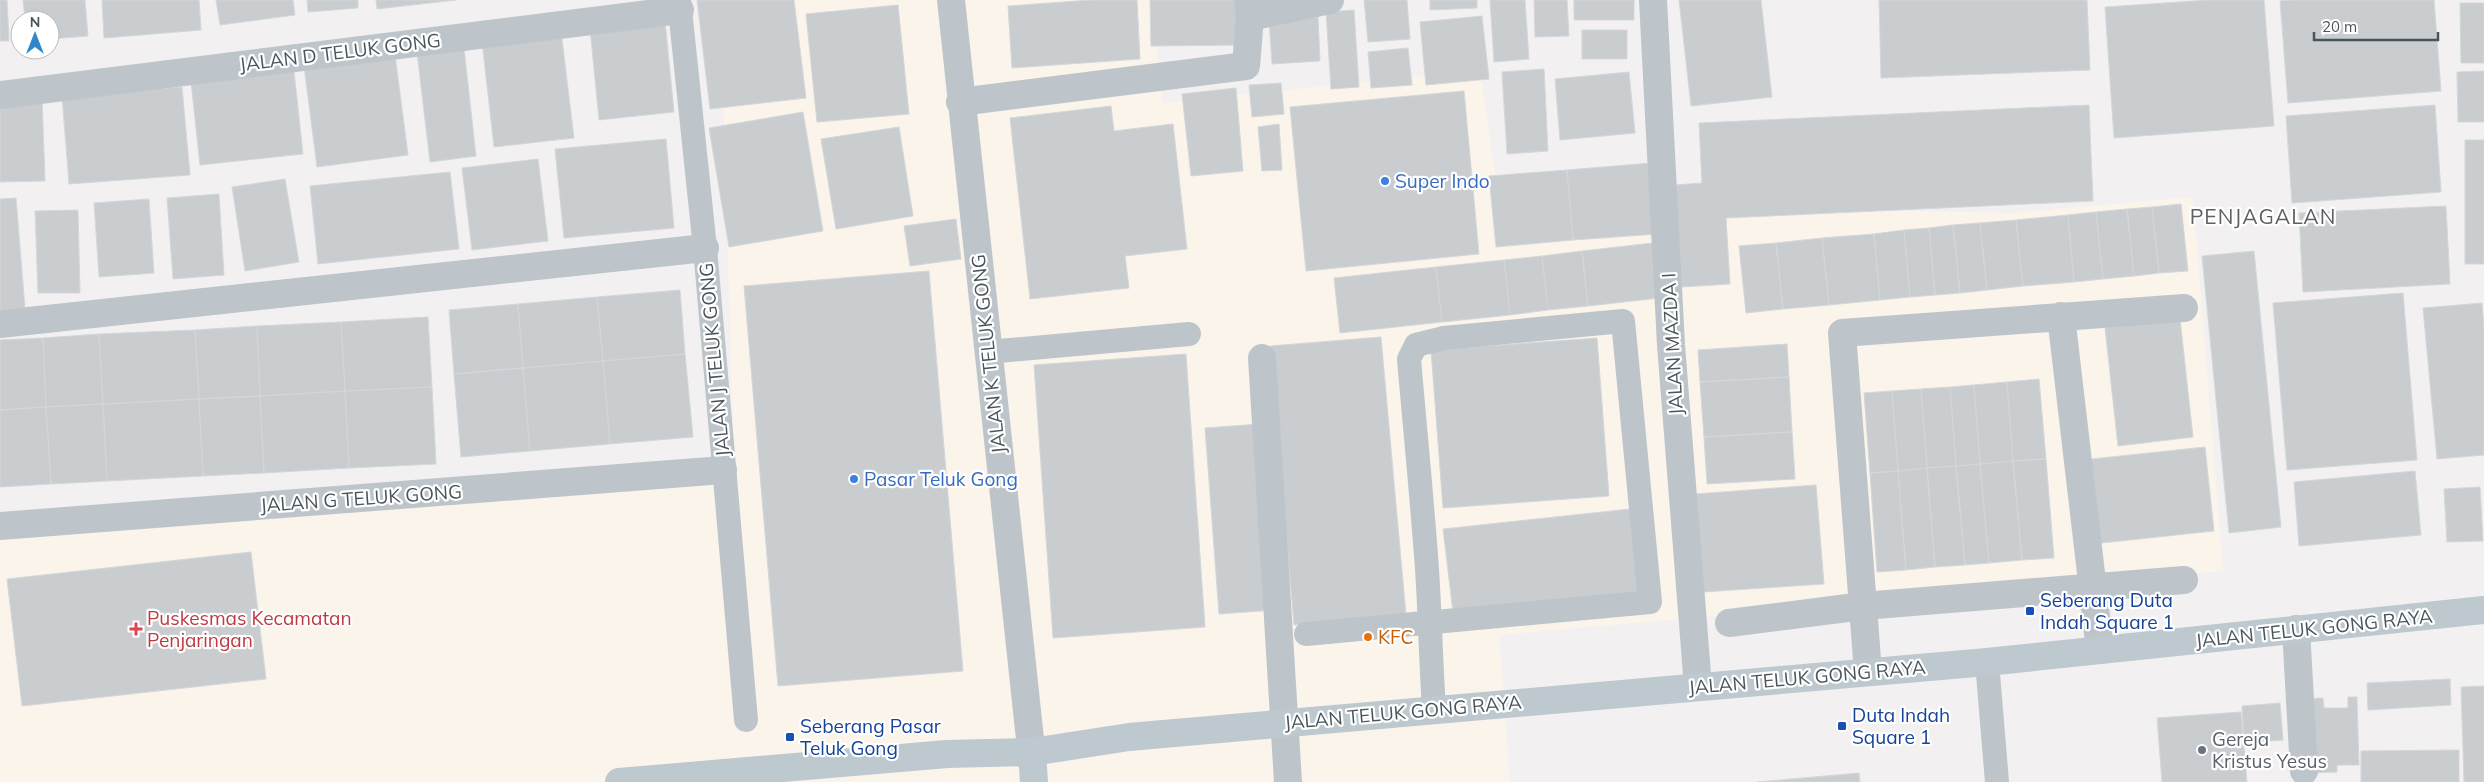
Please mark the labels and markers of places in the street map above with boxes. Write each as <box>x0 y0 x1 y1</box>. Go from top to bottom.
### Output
place label: Super Indo <box>1395 169 1490 193</box>
marker: Super Indo <box>1379 175 1391 187</box>
place label: Pasar Teluk Gong <box>864 467 1018 491</box>
marker: Pasar Teluk Gong <box>848 473 860 485</box>
place label: Seberang Duta Indah Square 1 <box>2040 588 2174 634</box>
marker: Seberang Duta Indah Square 1 <box>2024 605 2036 617</box>
place label: Puskesmas Kecamatan Penjaringan <box>147 606 352 652</box>
marker: Puskesmas Kecamatan Penjaringan <box>129 622 143 636</box>
place label: KFC <box>1378 625 1413 649</box>
marker: KFC <box>1362 631 1374 643</box>
place label: Duta Indah Square 1 <box>1852 703 1950 749</box>
place label: Seberang Pasar Teluk Gong <box>800 714 941 760</box>
marker: Duta Indah Square 1 <box>1836 720 1848 732</box>
place label: Gereja Kristus Yesus <box>2212 727 2327 773</box>
marker: Seberang Pasar Teluk Gong <box>784 731 796 743</box>
marker: Gereja Kristus Yesus <box>2196 744 2208 756</box>

